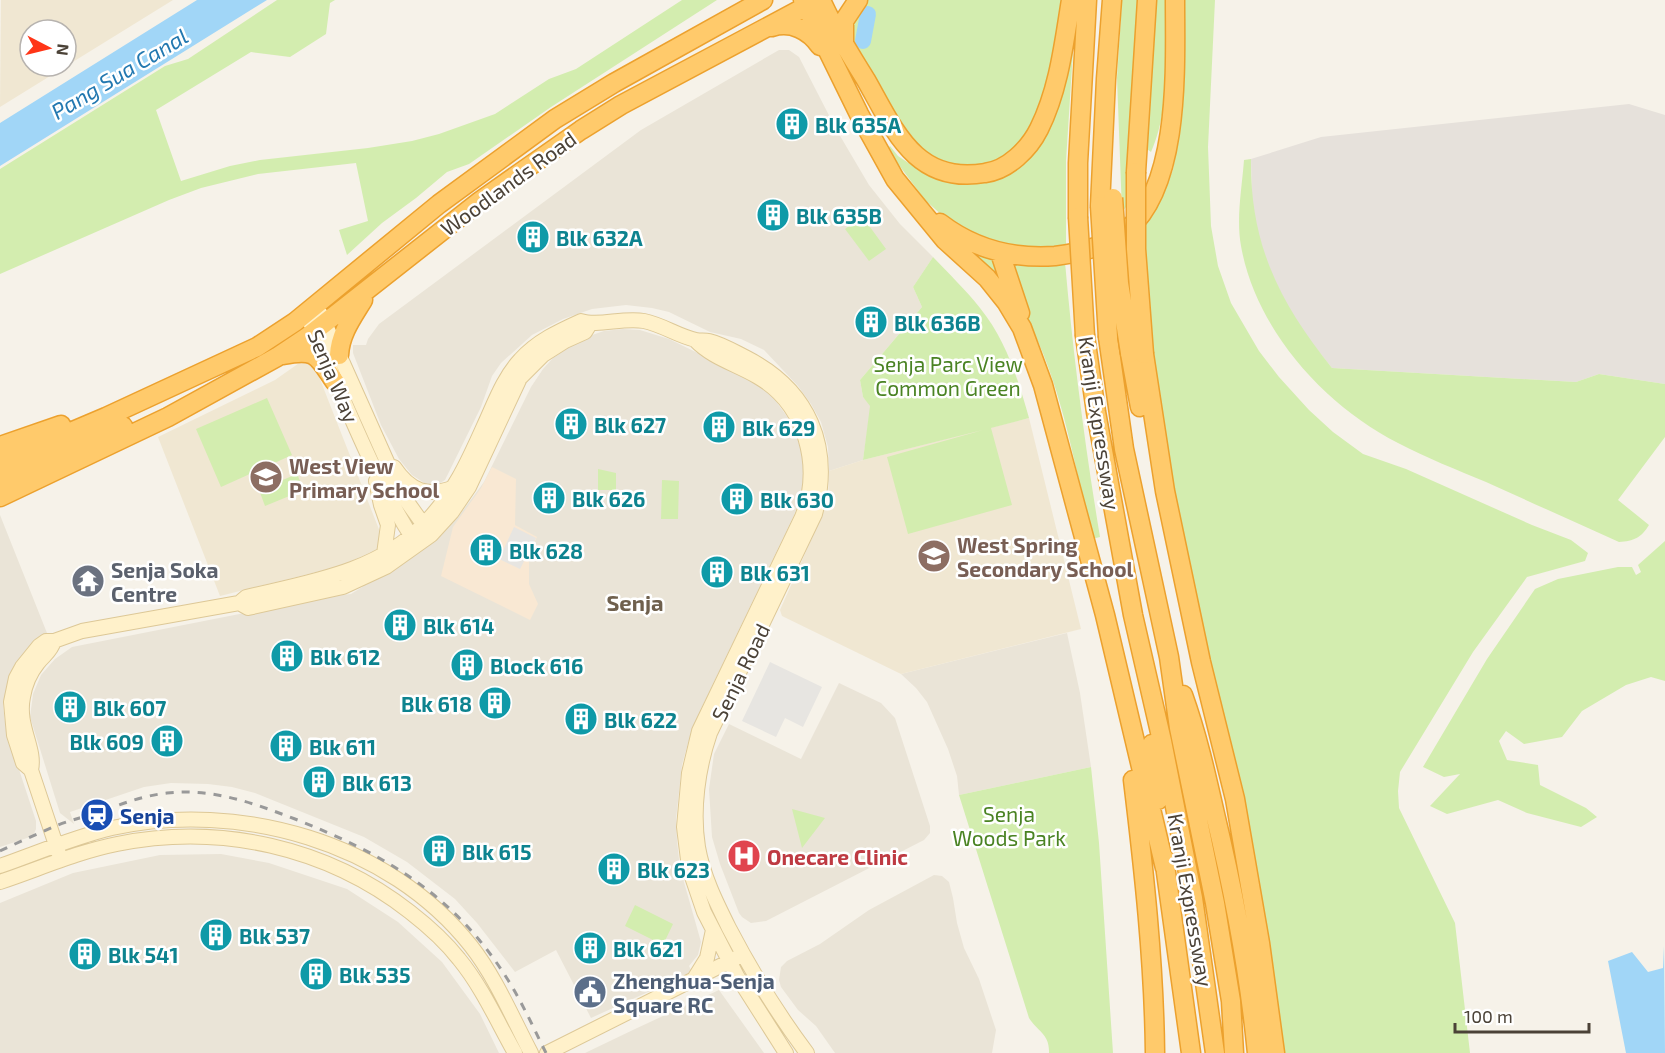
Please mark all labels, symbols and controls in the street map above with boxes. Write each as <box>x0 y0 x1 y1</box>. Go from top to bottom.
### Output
north arrow <box>18 18 78 78</box>
water label: Pang Sua Canal <box>46 22 192 124</box>
text: N <box>53 43 74 57</box>
building icon: Blk 635A <box>774 106 810 142</box>
place label: Blk 635A <box>815 112 901 137</box>
street label: Woodlands Road <box>435 126 581 240</box>
building icon: Blk 635B <box>755 197 791 233</box>
place label: Blk 635B <box>796 203 882 228</box>
building icon: Blk 632A <box>515 219 551 255</box>
place label: Blk 632A <box>556 225 643 250</box>
building icon: Blk 636B <box>853 304 889 340</box>
place label: Blk 636B <box>894 310 981 335</box>
street label: Senja Way <box>302 326 365 427</box>
street label: Kranji Expressway <box>1073 334 1126 512</box>
park label: Senja Parc View Common Green <box>873 351 1023 400</box>
building icon: Blk 627 <box>553 406 589 442</box>
building icon: Blk 629 <box>701 409 737 445</box>
place label: Blk 627 <box>594 412 666 437</box>
place label: Blk 629 <box>742 415 815 440</box>
place label: West View Primary School <box>289 453 440 503</box>
school or university icon: West View Primary School <box>248 459 284 495</box>
building icon: Blk 626 <box>531 480 567 516</box>
building icon: Blk 630 <box>719 481 755 517</box>
place label: Blk 626 <box>572 486 645 511</box>
place label: Blk 630 <box>760 487 834 512</box>
building icon: Blk 628 <box>468 532 504 568</box>
place label: West Spring Secondary School <box>957 532 1134 582</box>
place label: Blk 628 <box>509 538 583 563</box>
school or university icon: West Spring Secondary School <box>916 538 952 574</box>
building icon: Blk 631 <box>699 554 735 590</box>
place label: Senja Soka Centre <box>111 557 219 606</box>
place label: Blk 631 <box>740 560 810 585</box>
temple icon: Senja Soka Centre <box>70 563 106 599</box>
district label: Senja <box>606 589 664 615</box>
building icon: Blk 614 <box>382 607 418 643</box>
place label: Blk 614 <box>423 613 494 638</box>
street label: Senja Road <box>706 619 775 725</box>
building icon: Blk 612 <box>269 638 305 674</box>
place label: Blk 612 <box>310 644 380 669</box>
building icon: Block 616 <box>449 647 485 683</box>
place label: Block 616 <box>490 653 583 678</box>
building icon: Blk 618 <box>477 685 513 721</box>
building icon: Blk 607 <box>52 689 88 725</box>
place label: Blk 618 <box>401 691 472 716</box>
place label: Blk 607 <box>93 695 166 720</box>
building icon: Blk 622 <box>563 701 599 737</box>
place label: Blk 622 <box>604 707 677 732</box>
building icon: Blk 609 <box>149 723 185 759</box>
building icon: Blk 611 <box>268 728 304 764</box>
place label: Blk 609 <box>69 729 144 754</box>
place label: Blk 611 <box>309 734 376 759</box>
building icon: Blk 613 <box>301 764 337 800</box>
place label: Blk 613 <box>342 770 412 795</box>
station icon: Senja <box>79 797 115 833</box>
park label: Senja Woods Park <box>952 801 1066 850</box>
place label: Senja <box>120 803 175 828</box>
street label: Kranji Expressway <box>1162 811 1219 989</box>
building icon: Blk 615 <box>421 833 457 869</box>
hospital icon: Onecare Clinic <box>726 838 762 874</box>
place label: Blk 615 <box>462 839 532 864</box>
place label: Onecare Clinic <box>767 844 908 869</box>
building icon: Blk 623 <box>596 851 632 887</box>
place label: Blk 623 <box>637 857 710 882</box>
building icon: Blk 537 <box>198 917 234 953</box>
place label: Blk 537 <box>239 923 310 948</box>
building icon: Blk 621 <box>572 930 608 966</box>
building icon: Blk 541 <box>67 936 103 972</box>
place label: Blk 621 <box>613 936 683 961</box>
place label: Blk 541 <box>108 942 179 967</box>
building icon: Blk 535 <box>298 956 334 992</box>
place label: Blk 535 <box>339 962 411 987</box>
place label: Zhenghua-Senja Square RC <box>613 968 775 1017</box>
public building icon: Zhenghua-Senja Square RC <box>572 974 608 1010</box>
scale bar <box>1455 996 1588 1034</box>
text: 100 m <box>1464 1005 1513 1027</box>

